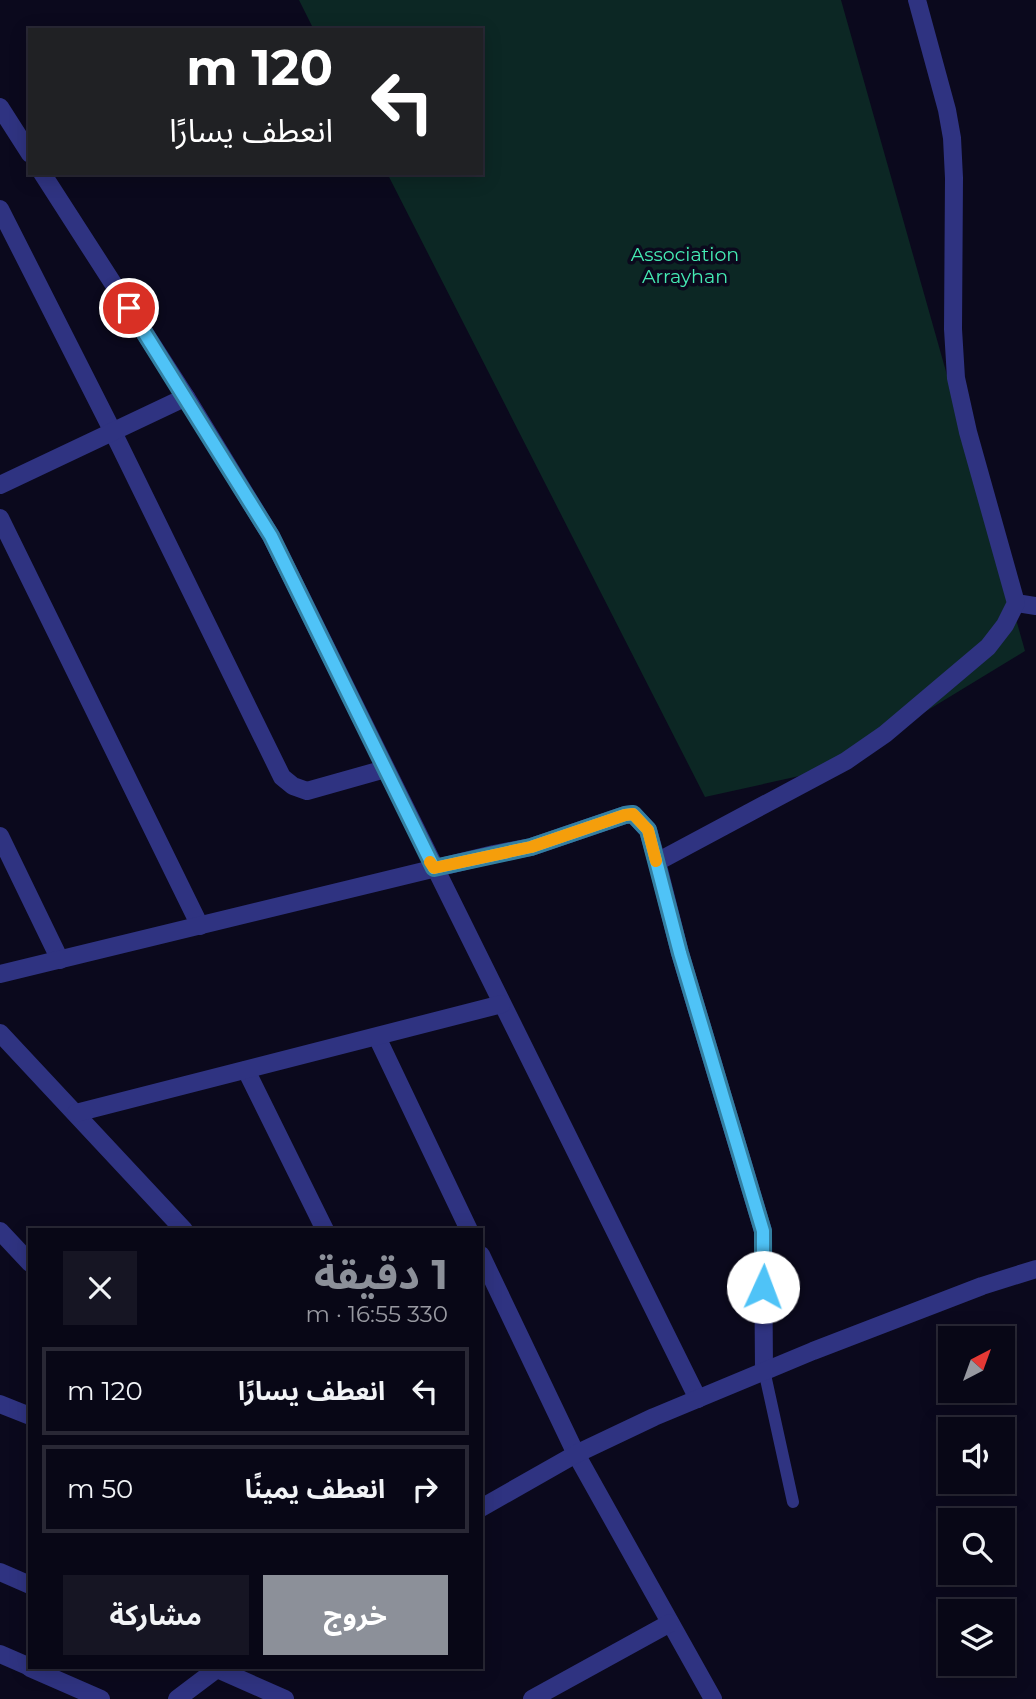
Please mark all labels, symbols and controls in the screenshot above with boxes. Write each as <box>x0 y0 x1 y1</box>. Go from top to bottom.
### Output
text: 120 m <box>186 38 333 97</box>
icon: left <box>357 56 448 147</box>
text: انعطف يسارًا <box>169 111 333 150</box>
park label: Association Arrayhan <box>631 243 739 288</box>
pin <box>99 278 159 338</box>
icon: arrive <box>110 289 148 327</box>
text: 1 دقيقة <box>314 1248 448 1300</box>
position arrow <box>726 1250 800 1324</box>
button: close <box>63 1251 137 1325</box>
text: 330 m · 16:55 <box>306 1300 448 1328</box>
north arrow <box>938 1326 1015 1404</box>
map controls <box>938 1326 1015 1676</box>
icon: left <box>406 1372 444 1410</box>
text: 120 m <box>67 1375 143 1407</box>
text: انعطف يسارًا <box>238 1375 385 1407</box>
button: sound <box>938 1417 1015 1494</box>
icon: right <box>406 1470 444 1508</box>
text: 50 m <box>67 1473 133 1505</box>
text: انعطف يمينًا <box>245 1473 385 1505</box>
button: search <box>938 1508 1015 1585</box>
button: مشاركة <box>63 1575 249 1655</box>
button: خروج <box>263 1575 448 1655</box>
button: layers <box>938 1599 1015 1676</box>

